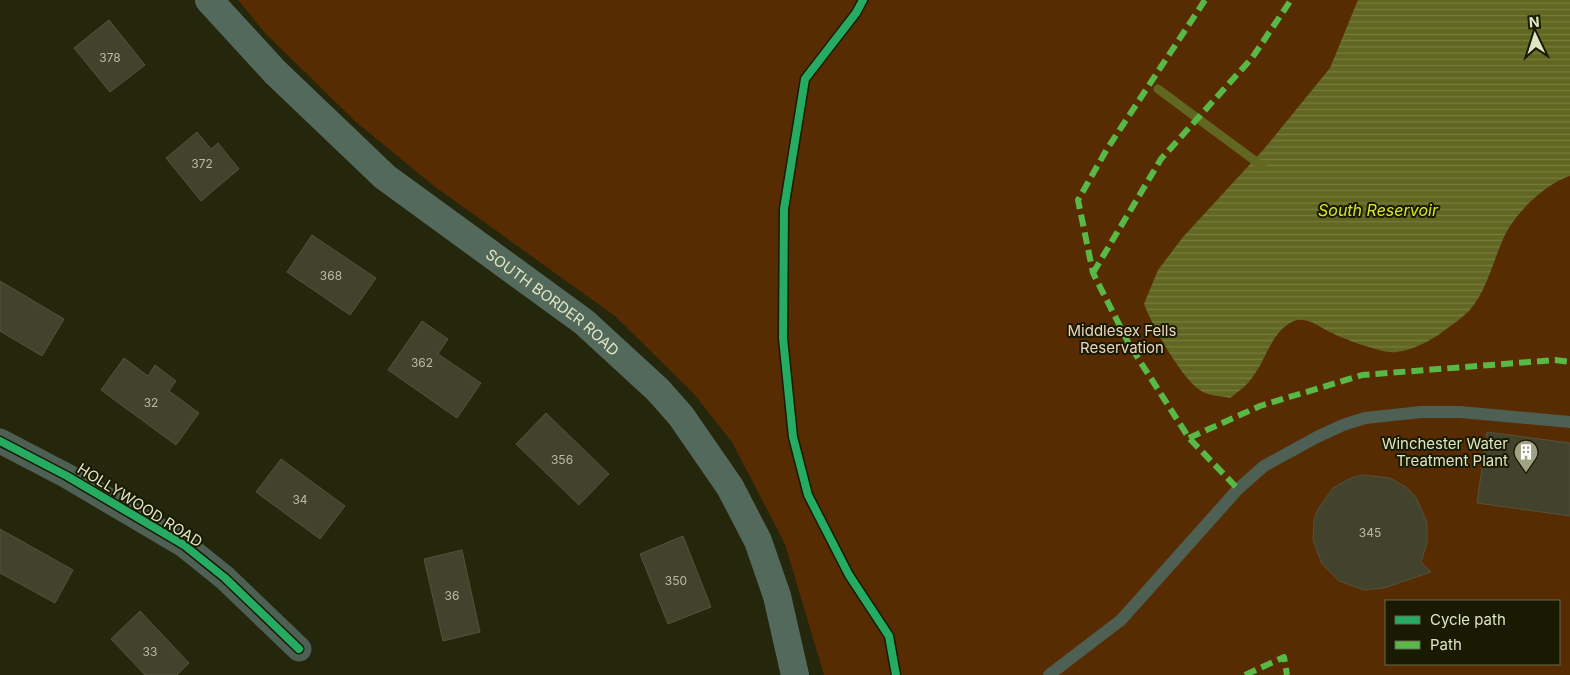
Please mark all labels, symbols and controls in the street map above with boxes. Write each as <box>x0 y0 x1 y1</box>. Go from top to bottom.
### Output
north arrow <box>1510 10 1560 60</box>
text: N <box>1528 13 1540 30</box>
house number: 378 <box>99 50 121 65</box>
house number: 372 <box>191 156 213 171</box>
water label: South Reservoir <box>1318 200 1439 220</box>
street label: SOUTH BORDER ROAD <box>482 244 624 359</box>
house number: 368 <box>320 268 342 283</box>
park label: Middlesex Fells Reservation <box>1068 321 1177 357</box>
house number: 362 <box>411 355 433 370</box>
house number: 32 <box>144 395 158 410</box>
place label: Winchester Water Treatment Plant <box>1382 434 1508 470</box>
building icon: Winchester Water Treatment Plant <box>1513 439 1539 473</box>
house number: 356 <box>551 452 573 467</box>
street label: HOLLYWOOD ROAD <box>74 459 206 551</box>
house number: 34 <box>292 492 308 507</box>
house number: 345 <box>1359 525 1381 540</box>
house number: 350 <box>665 573 687 588</box>
house number: 36 <box>445 588 459 603</box>
legend <box>1385 600 1560 665</box>
text: Cycle path <box>1430 610 1506 629</box>
text: Path <box>1430 635 1462 654</box>
house number: 33 <box>143 644 157 659</box>

